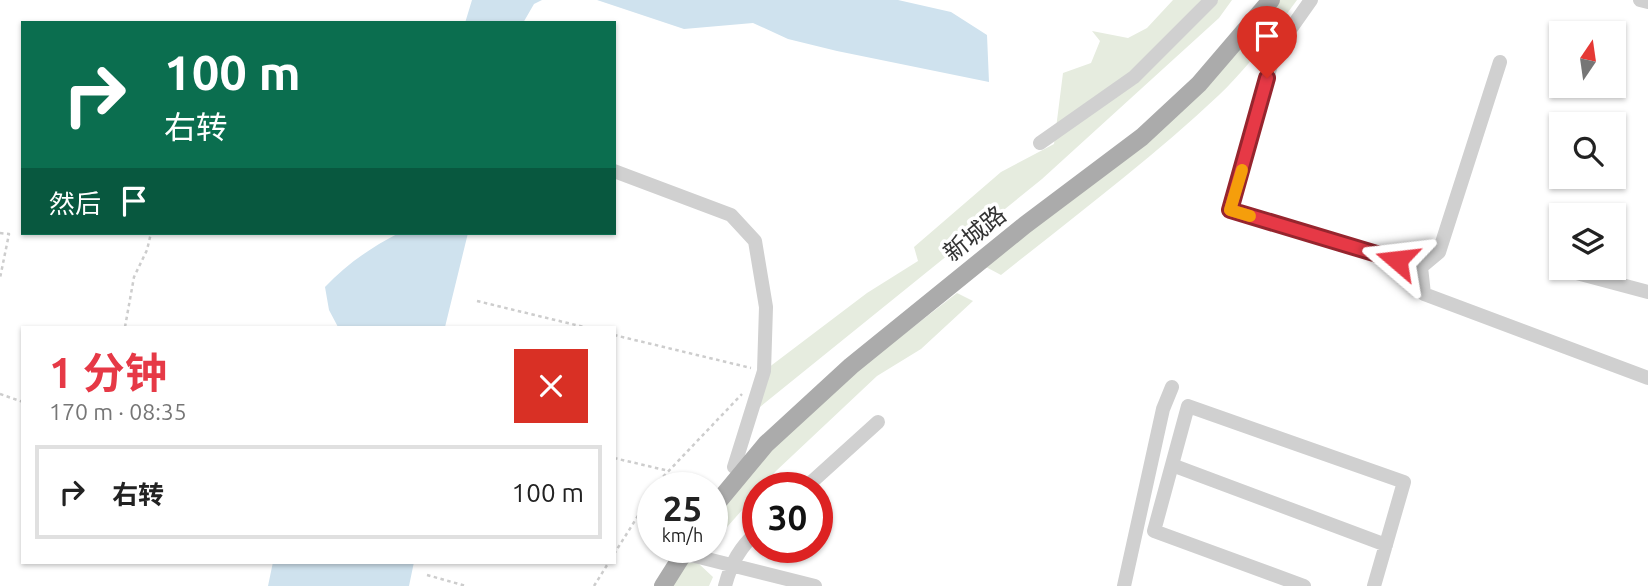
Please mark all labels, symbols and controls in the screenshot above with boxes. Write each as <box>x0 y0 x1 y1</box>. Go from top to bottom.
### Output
pin <box>1237 6 1297 78</box>
icon: arrive <box>1248 17 1286 55</box>
north arrow <box>1549 21 1626 98</box>
map controls <box>1549 21 1626 280</box>
text: 100 m <box>164 44 301 99</box>
icon: right <box>49 49 140 140</box>
text: 右转 <box>164 109 228 145</box>
button: search <box>1549 112 1626 189</box>
icon: arrive <box>115 182 153 220</box>
text: 然后 <box>49 189 101 218</box>
street label: 新城路 <box>938 200 1011 267</box>
button: layers <box>1549 203 1626 280</box>
position arrow <box>1360 223 1434 297</box>
text: 1 分钟 <box>49 349 167 396</box>
button: close <box>514 349 588 423</box>
text: 170 m · 08:35 <box>49 399 187 424</box>
speed limit sign: 30 <box>742 472 833 563</box>
icon: right <box>53 473 91 511</box>
text: 100 m <box>512 478 584 507</box>
text: 右转 <box>112 480 164 509</box>
text: 25 <box>663 488 702 528</box>
text: km/h <box>662 525 703 545</box>

